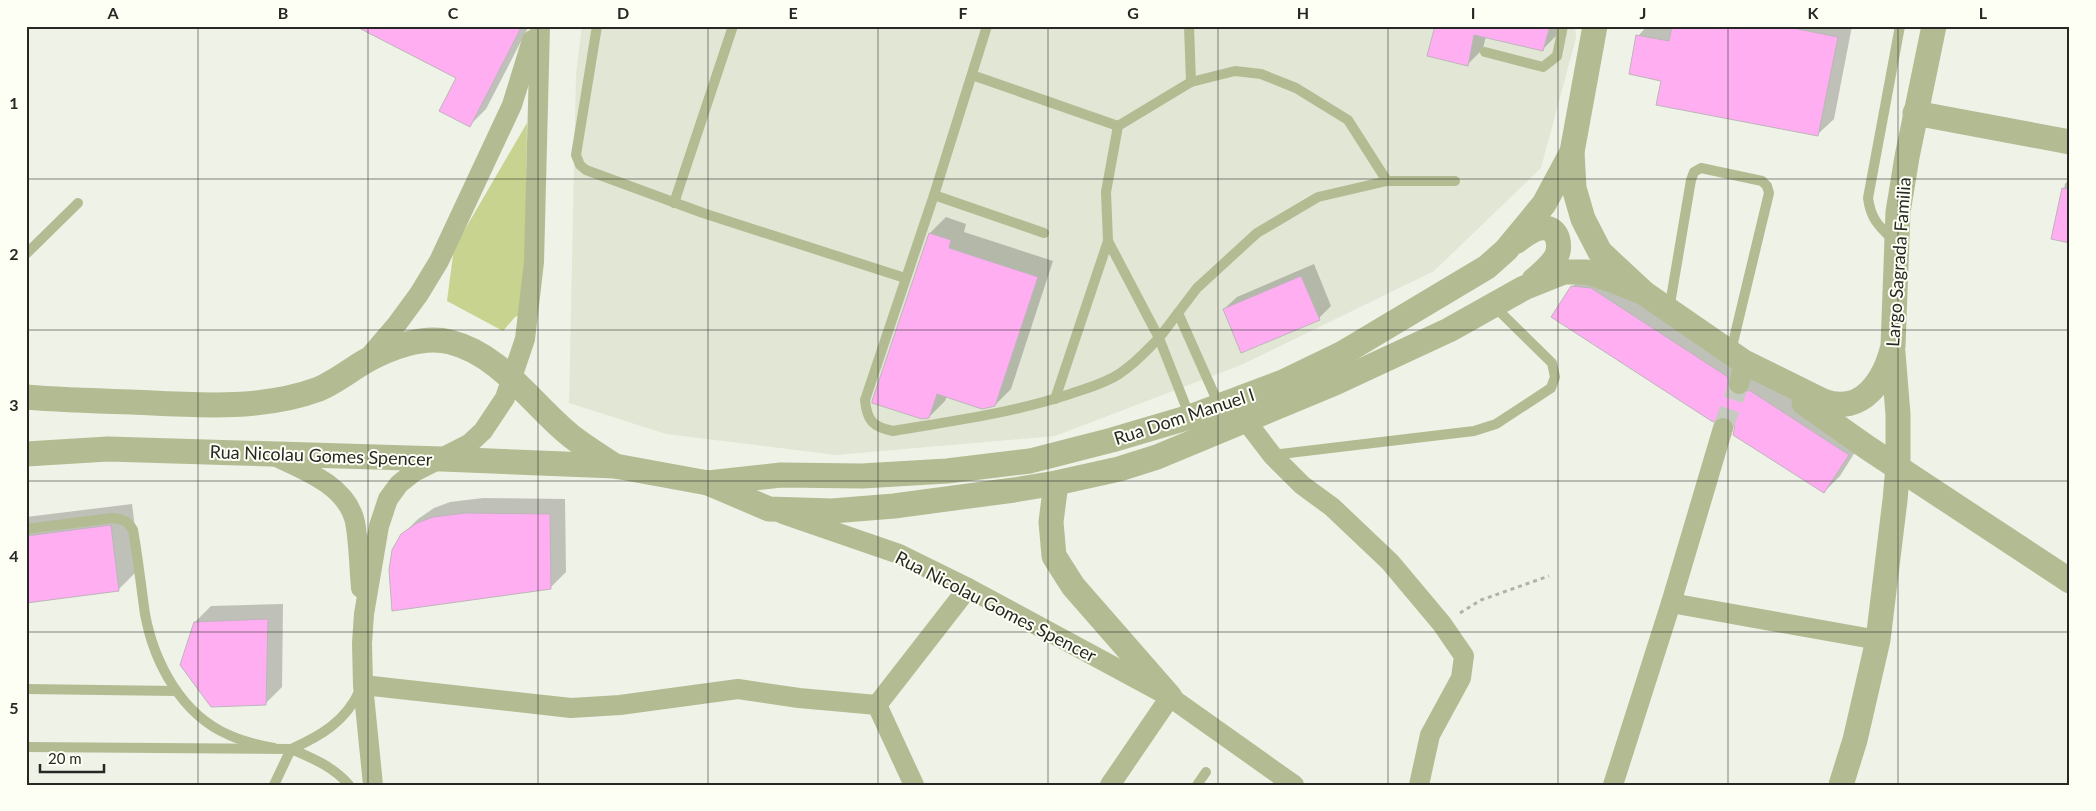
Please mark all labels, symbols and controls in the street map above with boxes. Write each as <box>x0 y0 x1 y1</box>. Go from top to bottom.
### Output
text: A <box>106 3 119 22</box>
text: B <box>278 3 288 22</box>
text: C <box>448 3 459 22</box>
text: D <box>617 3 629 22</box>
text: E <box>788 3 798 22</box>
text: F <box>958 3 968 22</box>
text: G <box>1127 3 1139 22</box>
text: H <box>1297 3 1309 22</box>
text: I <box>1471 3 1475 22</box>
text: J <box>1640 3 1646 22</box>
text: K <box>1808 3 1820 22</box>
text: L <box>1979 3 1988 22</box>
text: 1 <box>9 93 19 112</box>
street label: Largo Sagrada Familia <box>1881 176 1915 348</box>
text: 2 <box>9 244 19 263</box>
street label: Rua Dom Manuel I <box>1111 383 1257 449</box>
text: 3 <box>9 395 19 414</box>
street label: Rua Nicolau Gomes Spencer <box>209 440 433 470</box>
text: 4 <box>9 546 19 565</box>
street label: Rua Nicolau Gomes Spencer <box>892 546 1101 667</box>
text: 5 <box>9 698 19 717</box>
scale bar <box>40 741 104 773</box>
text: 20 m <box>48 749 82 767</box>

